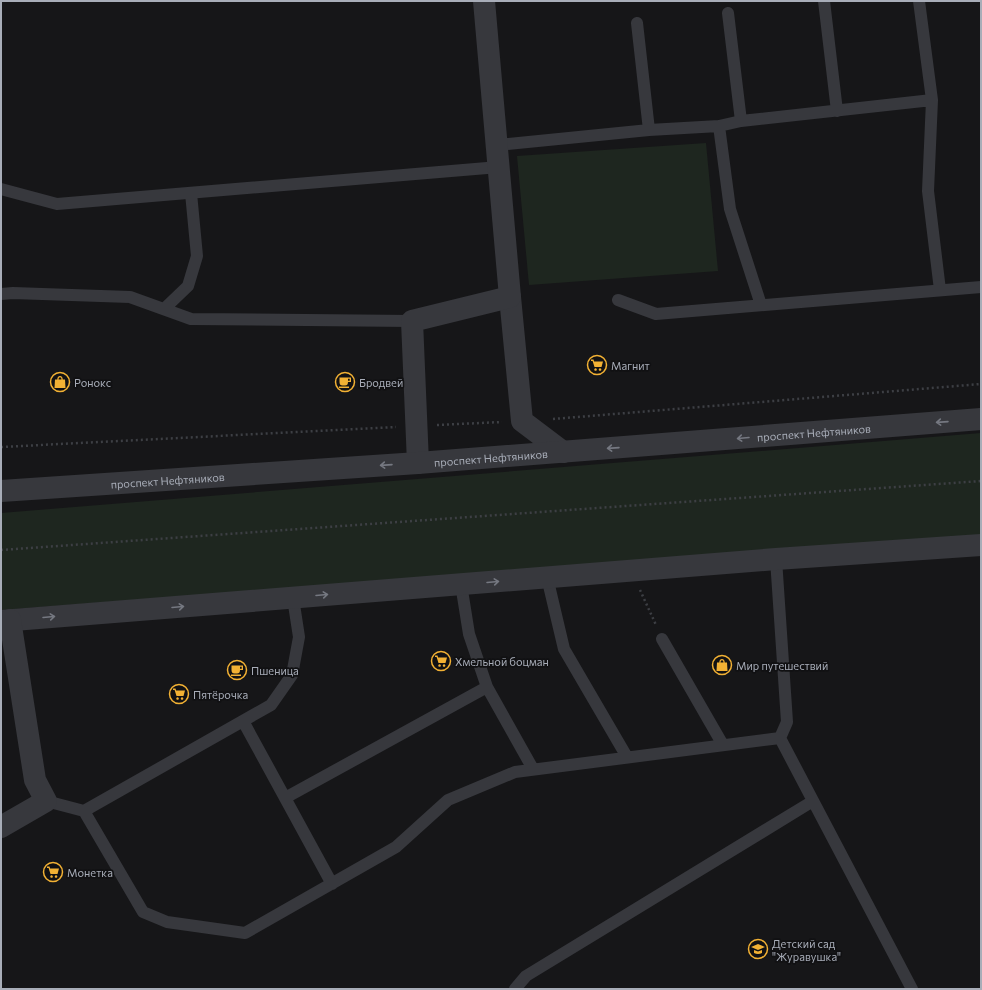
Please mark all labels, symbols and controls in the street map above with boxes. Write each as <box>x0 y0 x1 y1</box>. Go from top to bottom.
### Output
supermarket icon: Магнит <box>586 354 608 376</box>
place label: Магнит <box>611 359 650 372</box>
shop icon: Ронокс <box>49 371 71 393</box>
cafe icon: Бродвей <box>334 371 356 393</box>
place label: Ронокс <box>74 376 111 389</box>
place label: Бродвей <box>359 376 403 389</box>
one-way arrow <box>936 419 949 426</box>
street label: проспект Нефтяников <box>756 421 871 443</box>
one-way arrow <box>737 434 750 441</box>
one-way arrow <box>607 444 620 452</box>
street label: проспект Нефтяников <box>433 446 548 468</box>
one-way arrow <box>380 462 393 469</box>
street label: проспект Нефтяников <box>110 469 225 490</box>
one-way arrow <box>486 578 499 585</box>
one-way arrow <box>315 592 328 599</box>
one-way arrow <box>171 603 184 610</box>
one-way arrow <box>42 613 55 621</box>
supermarket icon: Хмельной боцман <box>430 650 452 672</box>
shop icon: Мир путешествий <box>711 654 733 676</box>
place label: Хмельной боцман <box>455 655 549 668</box>
cafe icon: Пшеница <box>226 659 248 681</box>
place label: Мир путешествий <box>736 659 828 672</box>
place label: Пшеница <box>251 664 299 677</box>
supermarket icon: Пятёрочка <box>168 683 190 705</box>
place label: Пятёрочка <box>193 688 248 701</box>
supermarket icon: Монетка <box>42 861 64 883</box>
place label: Монетка <box>67 866 113 879</box>
place label: Детский сад "Журавушка" <box>772 937 841 963</box>
school or university icon: Детский сад "Журавушка" <box>747 938 769 960</box>

